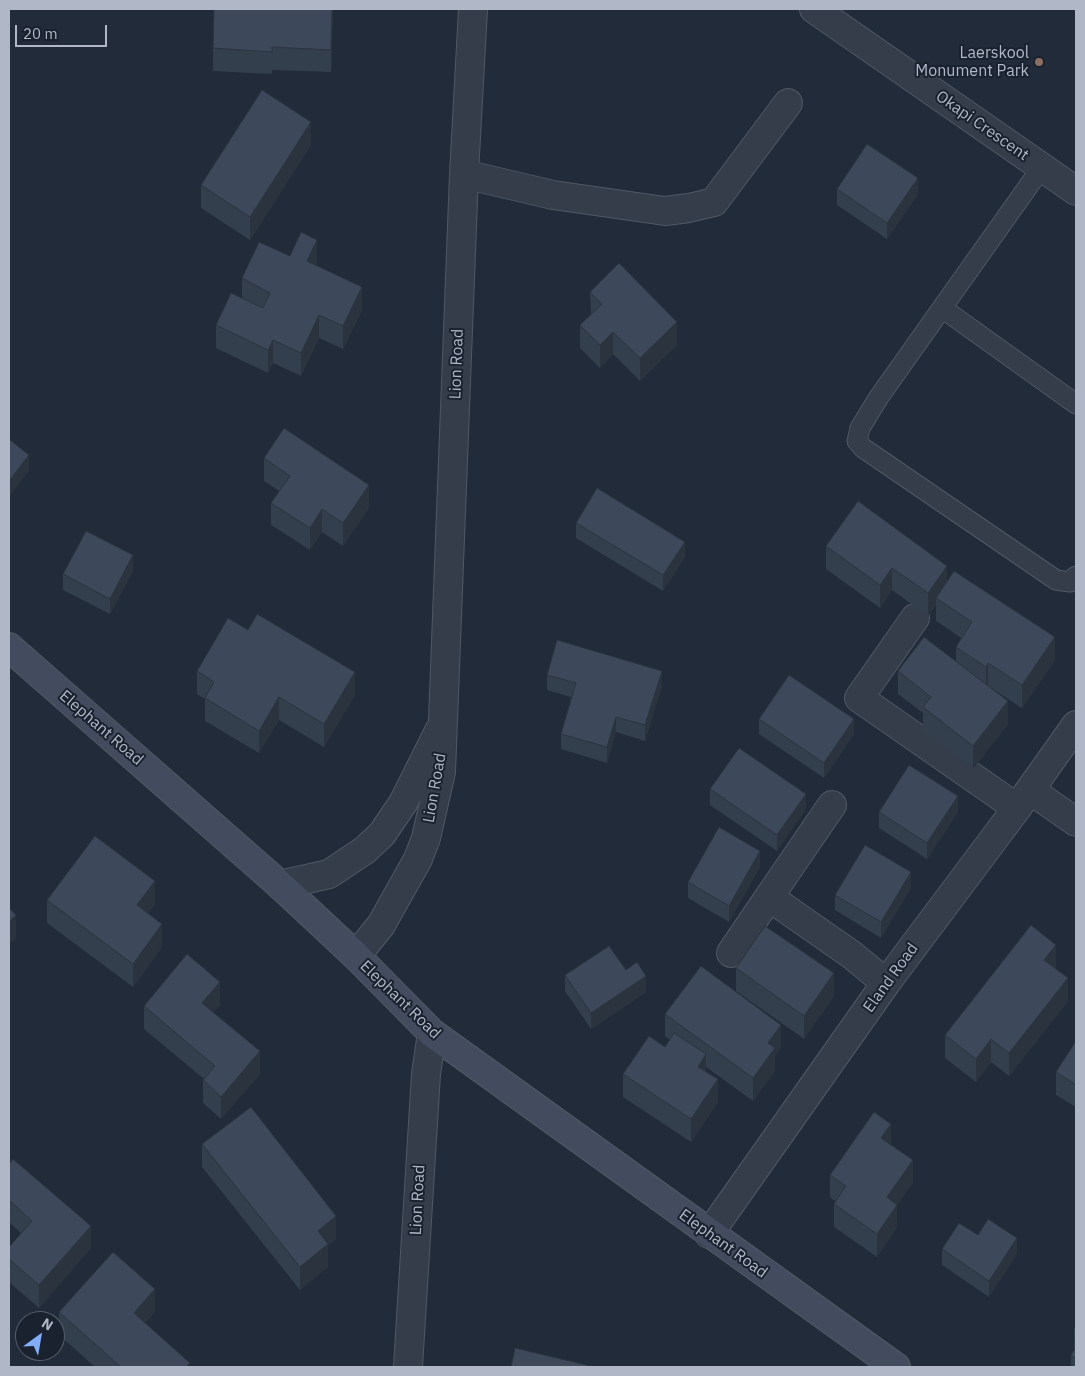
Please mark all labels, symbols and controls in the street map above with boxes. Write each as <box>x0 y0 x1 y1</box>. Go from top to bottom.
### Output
scale bar <box>18 15 110 47</box>
text: 20 m <box>23 24 58 43</box>
place label: Laerskool Monument Park <box>915 43 1029 81</box>
marker: Laerskool Monument Park <box>1033 56 1045 68</box>
street label: Okapi Crescent <box>932 87 1032 165</box>
street label: Lion Road <box>446 328 468 400</box>
street label: Elephant Road <box>55 686 147 770</box>
street label: Lion Road <box>419 752 451 824</box>
street label: Eland Road <box>859 940 923 1016</box>
street label: Elephant Road <box>356 957 444 1043</box>
street label: Lion Road <box>407 1164 429 1236</box>
street label: Elephant Road <box>675 1205 771 1283</box>
north arrow <box>15 1311 65 1361</box>
text: N <box>38 1314 56 1334</box>

